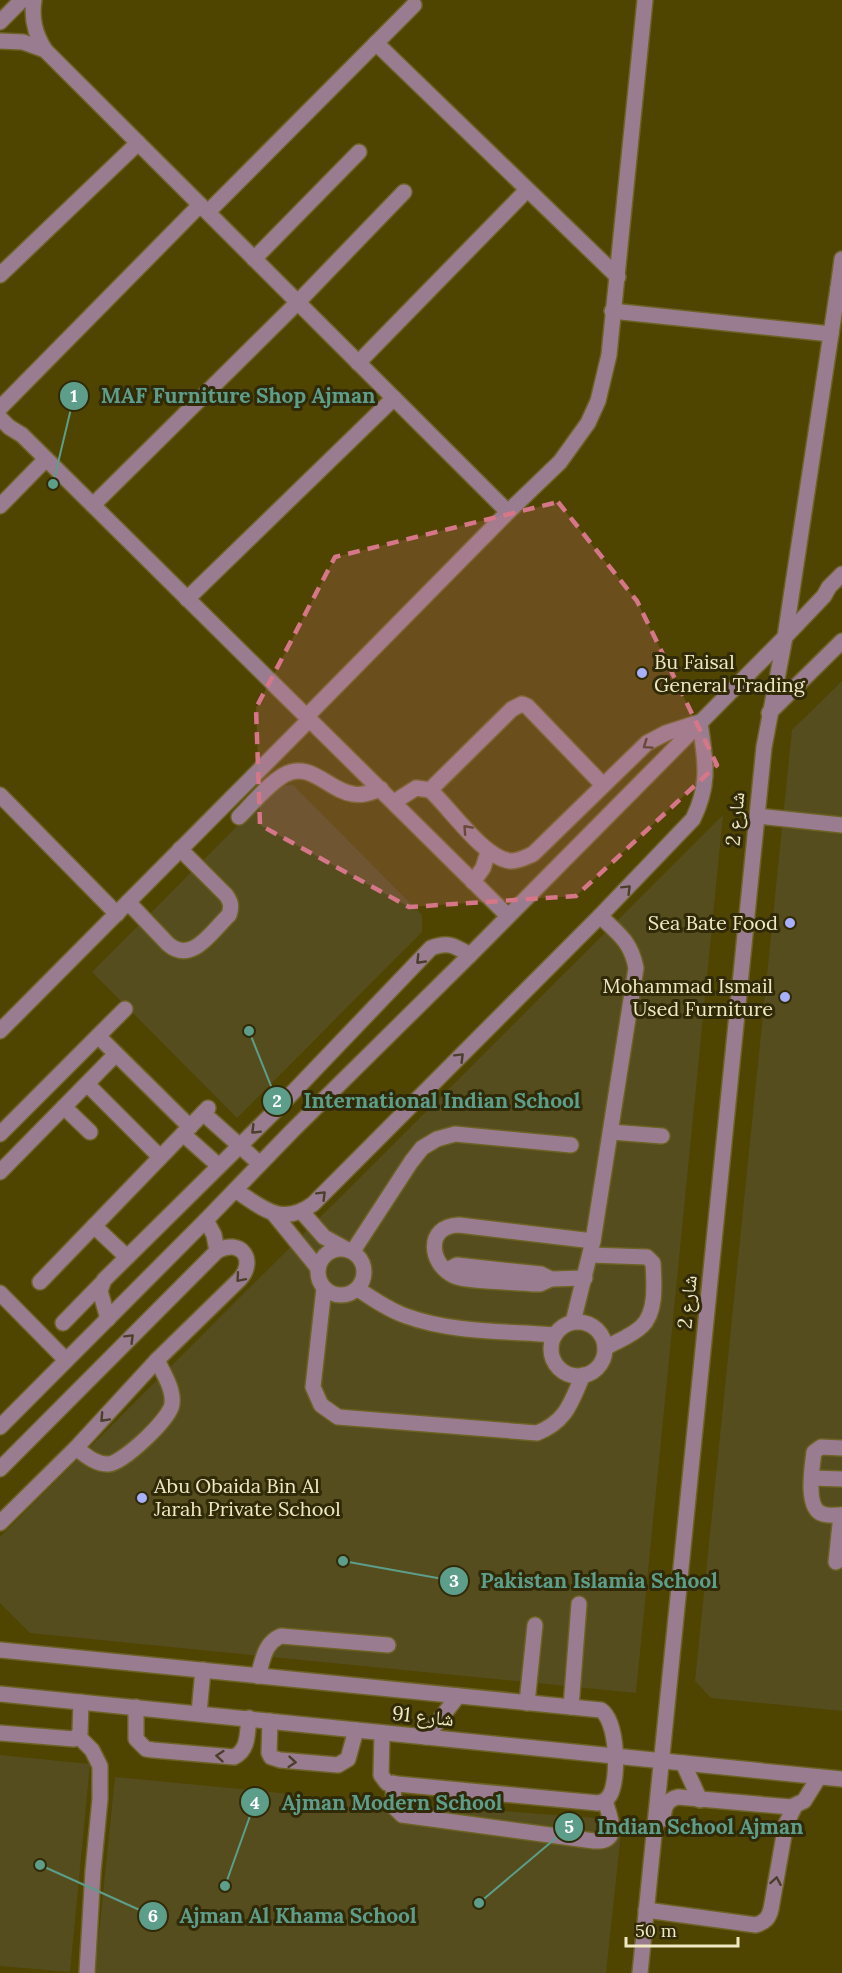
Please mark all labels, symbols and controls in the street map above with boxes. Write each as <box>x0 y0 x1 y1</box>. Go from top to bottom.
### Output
callout: MAF Furniture Shop Ajman <box>59 376 388 415</box>
text: MAF Furniture Shop Ajman <box>101 382 375 409</box>
text: 1 <box>70 384 78 407</box>
place label: Bu Faisal General Trading <box>654 649 806 697</box>
marker: Bu Faisal General Trading <box>635 666 649 680</box>
one-way arrow <box>642 738 653 749</box>
street label: شارع 2 <box>720 791 750 847</box>
one-way arrow <box>463 825 474 836</box>
one-way arrow <box>619 885 630 896</box>
place label: Sea Bate Food <box>648 910 778 935</box>
marker: Sea Bate Food <box>783 916 797 930</box>
one-way arrow <box>416 953 427 963</box>
place label: Mohammad Ismail Used Furniture <box>602 973 773 1021</box>
marker: Mohammad Ismail Used Furniture <box>778 990 792 1004</box>
one-way arrow <box>452 1053 463 1064</box>
callout: International Indian School <box>262 1081 593 1120</box>
text: International Indian School <box>304 1087 581 1114</box>
text: 2 <box>272 1089 282 1112</box>
one-way arrow <box>252 1123 263 1134</box>
one-way arrow <box>314 1191 325 1202</box>
one-way arrow <box>236 1271 247 1282</box>
street label: شارع 2 <box>671 1274 703 1330</box>
one-way arrow <box>123 1335 134 1346</box>
one-way arrow <box>100 1411 111 1421</box>
place label: Abu Obaida Bin Al Jarah Private School <box>153 1473 341 1521</box>
marker: Abu Obaida Bin Al Jarah Private School <box>135 1491 149 1505</box>
callout: Pakistan Islamia School <box>439 1561 730 1600</box>
text: Pakistan Islamia School <box>480 1567 718 1594</box>
text: 3 <box>449 1569 459 1592</box>
street label: شارع 91 <box>391 1700 455 1732</box>
one-way arrow <box>215 1750 224 1763</box>
one-way arrow <box>287 1755 296 1768</box>
callout: Ajman Modern School <box>240 1783 514 1822</box>
text: Ajman Modern School <box>282 1789 503 1816</box>
text: 4 <box>250 1791 260 1814</box>
callout: Indian School Ajman <box>554 1807 815 1846</box>
text: Indian School Ajman <box>597 1813 803 1840</box>
text: 5 <box>564 1815 574 1838</box>
one-way arrow <box>770 1876 782 1885</box>
callout: Ajman Al Khama School <box>138 1896 429 1935</box>
text: Ajman Al Khama School <box>180 1902 417 1929</box>
text: 6 <box>148 1904 158 1927</box>
scale bar <box>626 1910 738 1948</box>
text: 50 m <box>635 1919 677 1942</box>

